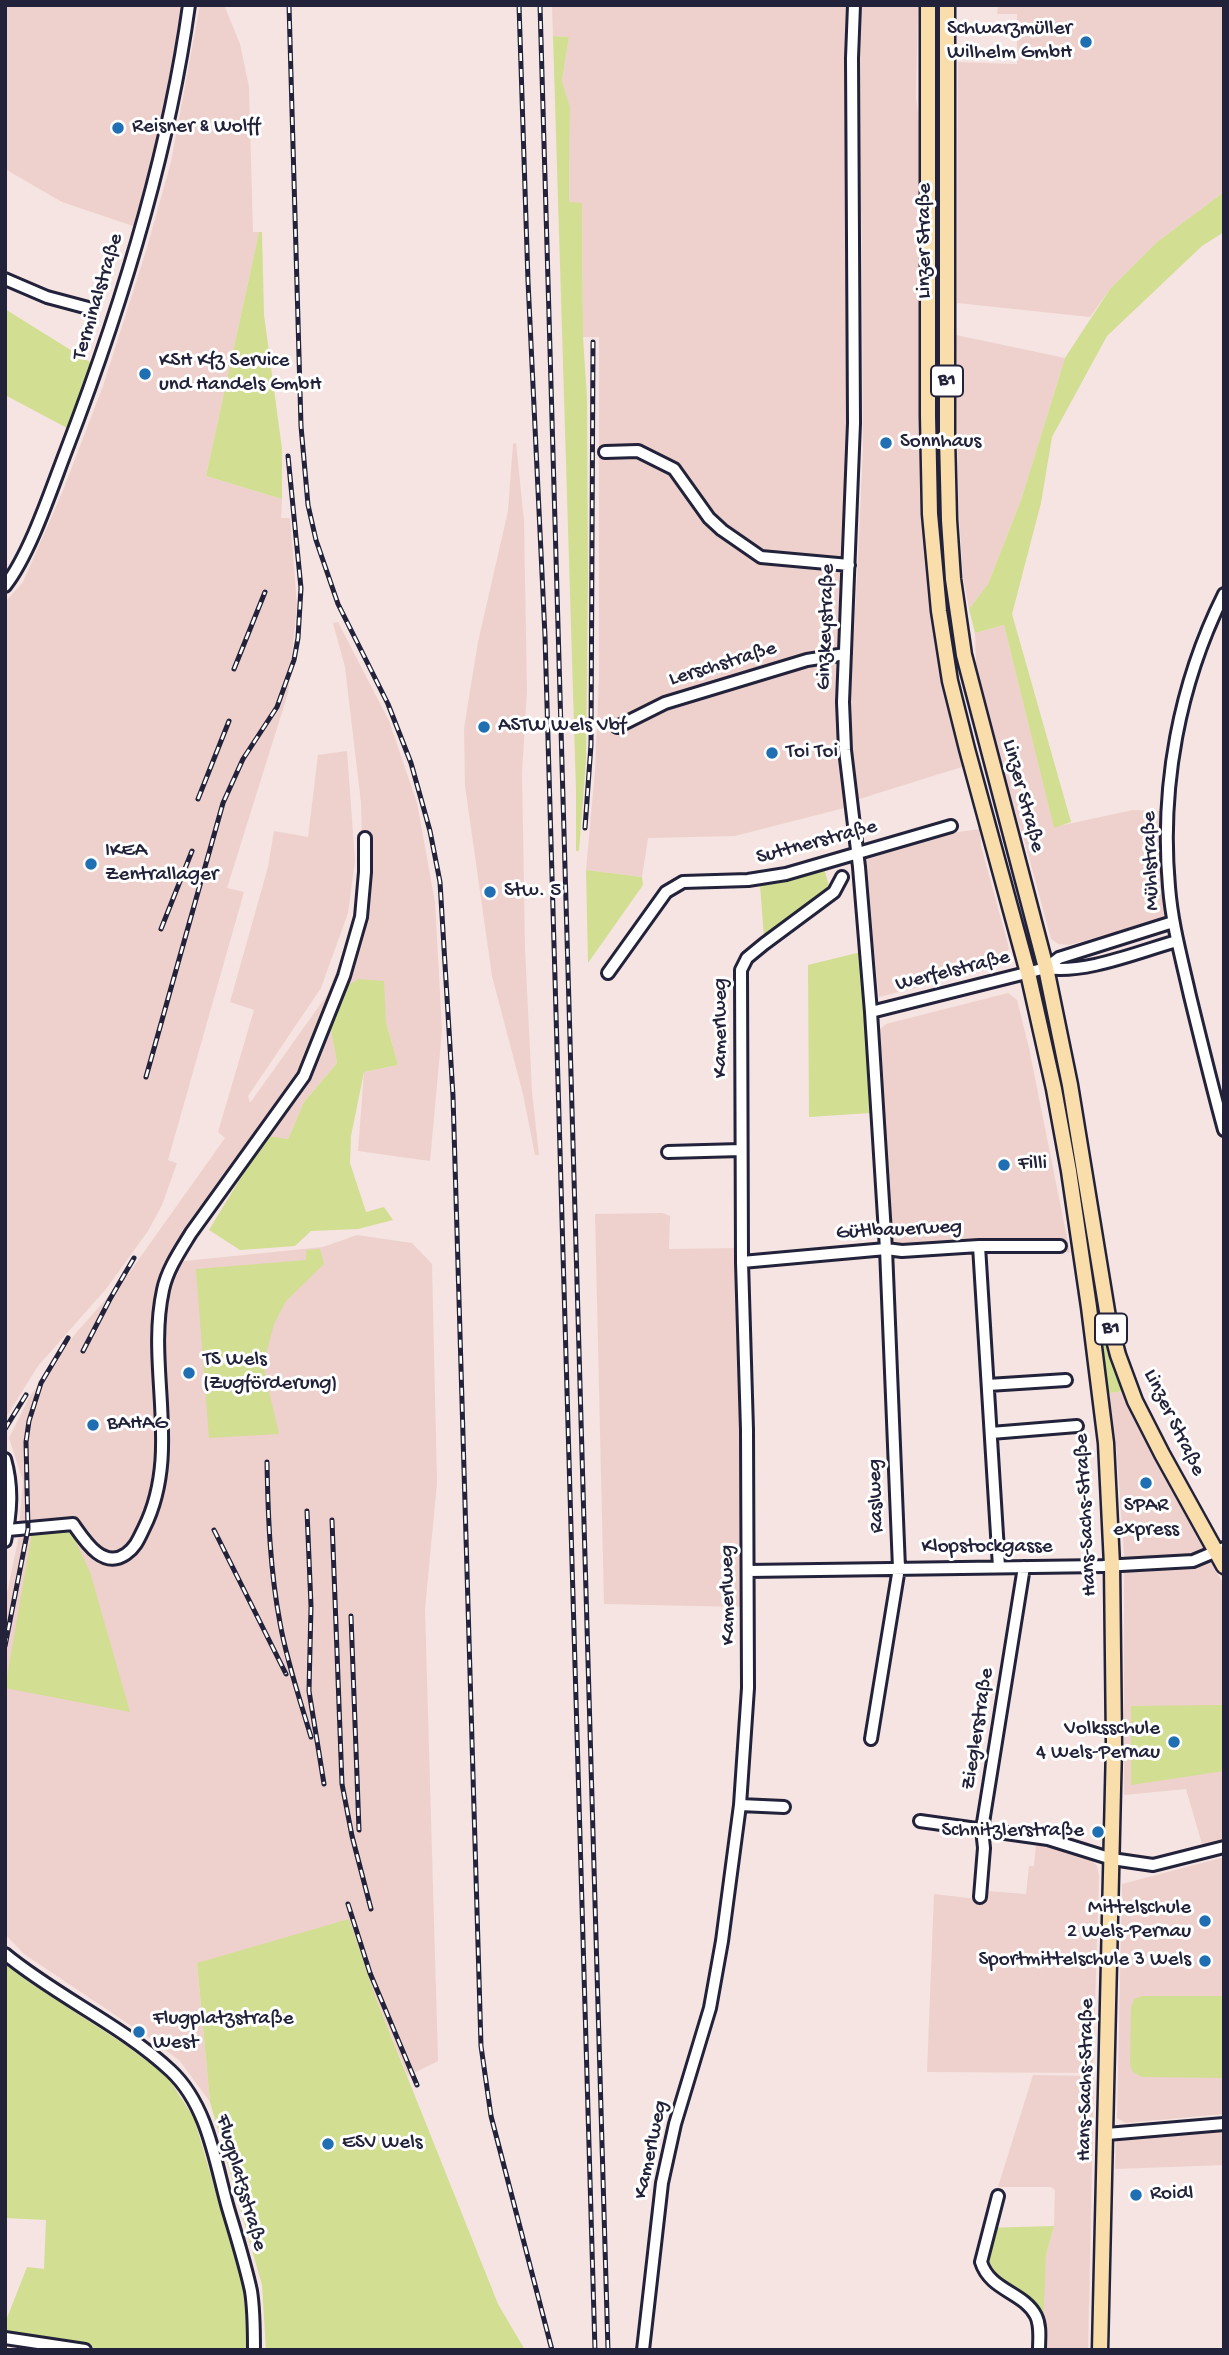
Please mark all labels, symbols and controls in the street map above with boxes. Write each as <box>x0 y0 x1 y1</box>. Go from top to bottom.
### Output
place label: Schwarzmüller Wilhelm GmbH <box>947 17 1072 67</box>
marker: Schwarzmüller Wilhelm GmbH <box>1078 34 1094 50</box>
place label: Reisner & Wolff <box>132 115 260 141</box>
marker: Reisner & Wolff <box>110 120 126 136</box>
street label: Linzer Straße <box>913 183 939 299</box>
street label: Terminalstraße <box>68 231 130 363</box>
place label: KSH Kfz Service und Handels GmbH <box>159 349 321 399</box>
marker: KSH Kfz Service und Handels GmbH <box>137 366 153 382</box>
road number: B1 <box>931 366 963 396</box>
place label: Sonnhaus <box>900 430 981 456</box>
marker: Sonnhaus <box>878 435 894 451</box>
street label: Ginzkeystraße <box>812 563 842 691</box>
street label: Lerschstraße <box>666 637 780 693</box>
place label: ASTW Wels Vbf <box>498 714 626 740</box>
marker: ASTW Wels Vbf <box>476 719 492 735</box>
street label: Linzer Straße <box>995 737 1049 855</box>
place label: Toi Toi <box>786 740 838 766</box>
marker: Toi Toi <box>764 745 780 761</box>
street label: Mühlstraße <box>1138 811 1166 911</box>
street label: Suttnerstraße <box>754 815 880 871</box>
place label: IKEA Zentrallager <box>105 839 218 889</box>
marker: IKEA Zentrallager <box>83 856 99 872</box>
place label: Stw. 5 <box>504 879 561 905</box>
marker: Stw. 5 <box>482 884 498 900</box>
street label: Werfelstraße <box>893 946 1013 998</box>
street label: Kamerlweg <box>709 978 735 1078</box>
place label: Filli <box>1018 1152 1047 1178</box>
marker: Filli <box>996 1157 1012 1173</box>
street label: Gütlbauerweg <box>835 1215 963 1247</box>
road number: B1 <box>1095 1314 1127 1344</box>
place label: TS Wels (Zugförderung) <box>203 1348 337 1398</box>
marker: TS Wels (Zugförderung) <box>181 1365 197 1381</box>
street label: Linzer Straße <box>1136 1365 1210 1481</box>
place label: BAHAG <box>107 1412 168 1438</box>
marker: BAHAG <box>85 1417 101 1433</box>
street label: Hans-Sachs-Straße <box>1070 1433 1104 1597</box>
street label: Raslweg <box>863 1459 891 1533</box>
marker: SPAR express <box>1138 1475 1154 1491</box>
place label: SPAR express <box>1113 1494 1179 1544</box>
street label: Klopstockgasse <box>921 1535 1053 1561</box>
street label: Kamerlweg <box>716 1545 742 1645</box>
street label: Zieglerstraße <box>957 1666 1001 1792</box>
place label: Volksschule 4 Wels-Pernau <box>1036 1717 1160 1767</box>
marker: Volksschule 4 Wels-Pernau <box>1166 1734 1182 1750</box>
place label: Schnitzlerstraße <box>942 1819 1084 1845</box>
marker: Schnitzlerstraße <box>1090 1824 1106 1840</box>
place label: Mittelschule 2 Wels-Pernau <box>1067 1896 1191 1946</box>
marker: Mittelschule 2 Wels-Pernau <box>1197 1913 1213 1929</box>
place label: Sportmittelschule 3 Wels <box>979 1948 1191 1974</box>
marker: Sportmittelschule 3 Wels <box>1197 1953 1213 1969</box>
street label: Hans-Sachs-Straße <box>1073 1998 1101 2162</box>
place label: Flugplatzstraße West <box>153 2007 294 2057</box>
marker: Flugplatzstraße West <box>131 2024 147 2040</box>
street label: Kamerlweg <box>629 2098 675 2202</box>
street label: Flugplatzstraße <box>209 2112 271 2254</box>
place label: ESV Wels <box>342 2131 423 2157</box>
marker: ESV Wels <box>320 2136 336 2152</box>
place label: Roidl <box>1150 2182 1193 2208</box>
marker: Roidl <box>1128 2187 1144 2203</box>

